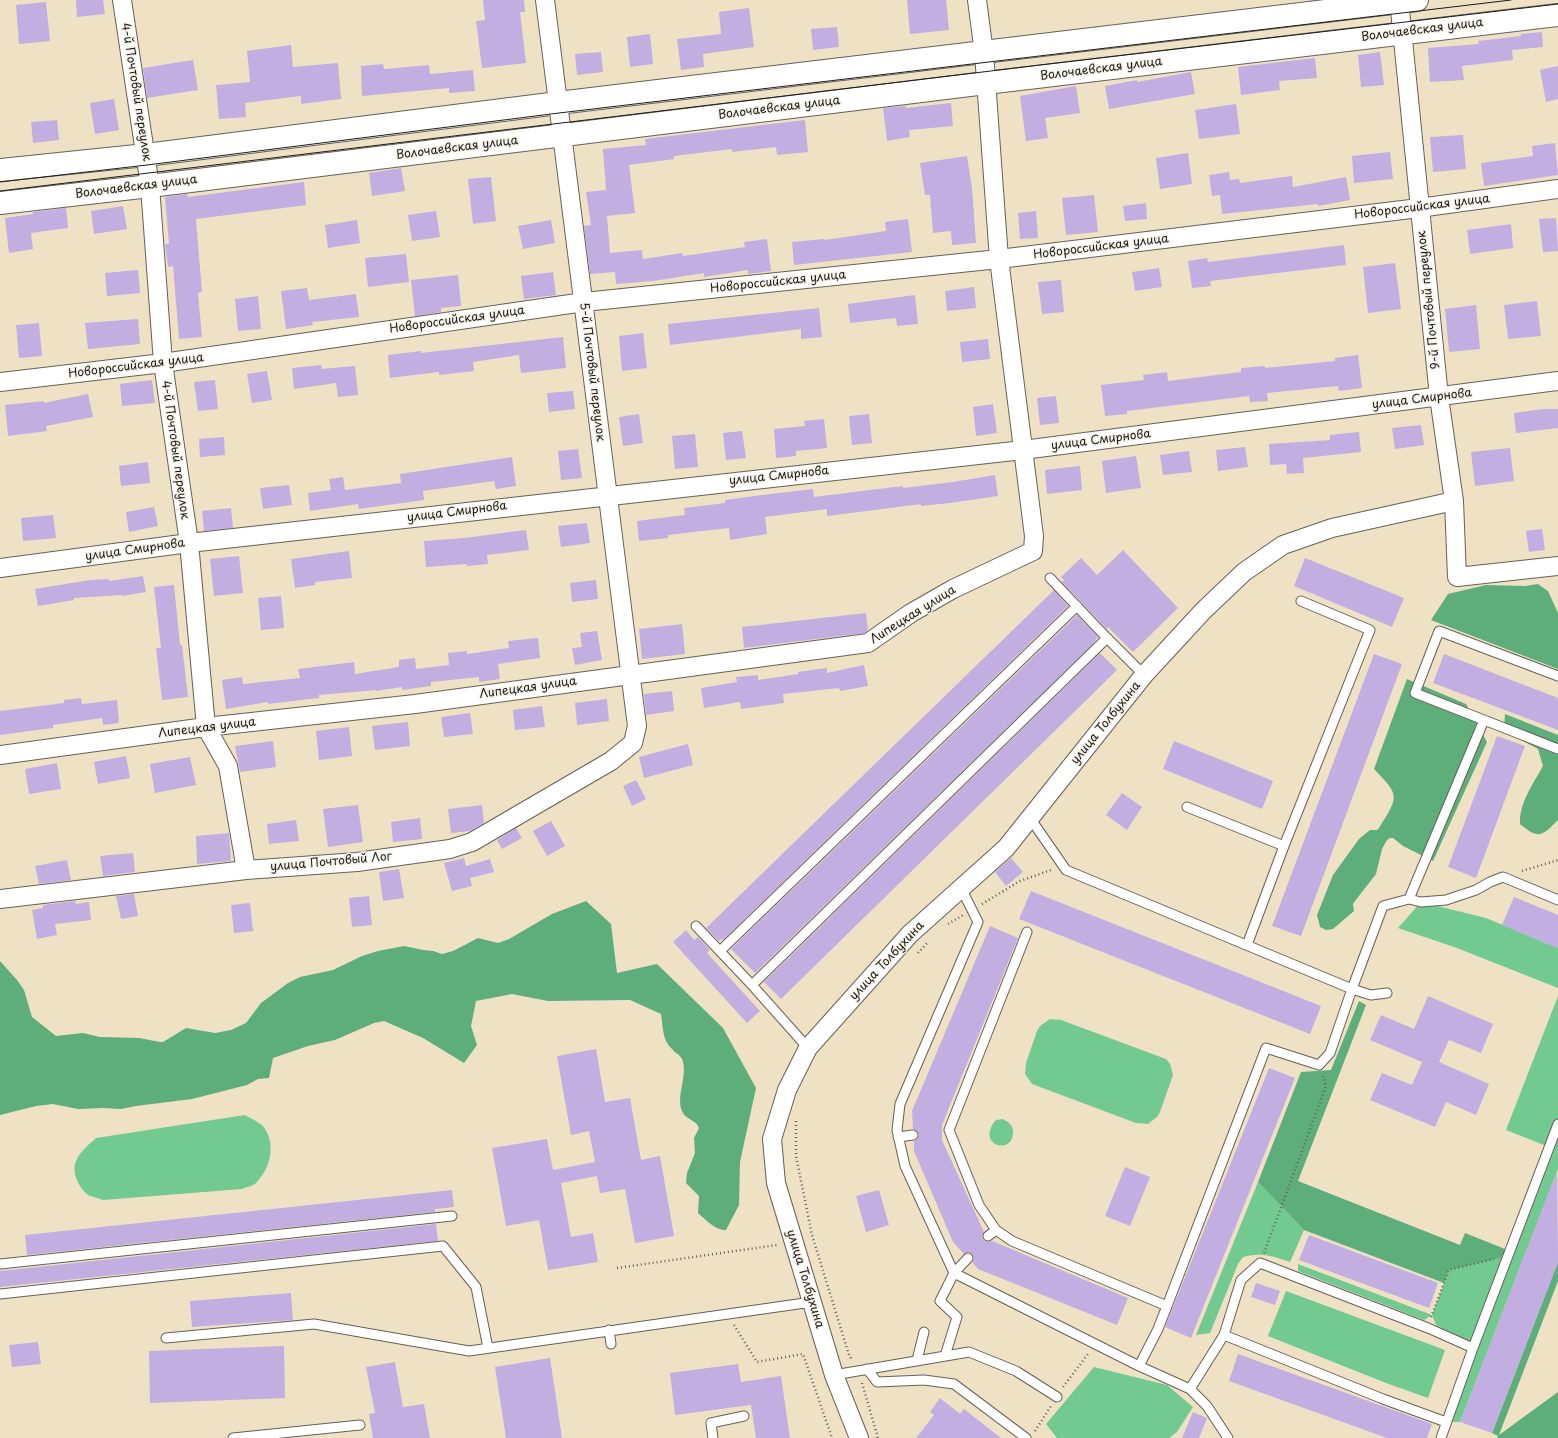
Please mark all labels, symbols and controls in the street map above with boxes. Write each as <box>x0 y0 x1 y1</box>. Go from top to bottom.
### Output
street label: Волочаевская улица <box>1360 15 1484 45</box>
street label: 4-й Почтовый переулок <box>118 22 154 162</box>
street label: Волочаевская улица <box>1039 54 1163 84</box>
street label: Волочаевская улица <box>717 93 841 123</box>
street label: Волочаевская улица <box>395 133 519 163</box>
street label: Волочаевская улица <box>74 172 198 202</box>
street label: Новороссийская улица <box>1353 192 1491 222</box>
street label: 9-й Почтовый переулок <box>1415 230 1443 370</box>
street label: Новороссийская улица <box>1032 232 1170 262</box>
street label: Новороссийская улица <box>709 268 847 296</box>
street label: 5-й Почтовый переулок <box>576 302 608 442</box>
street label: Новороссийская улица <box>388 303 526 337</box>
street label: Новороссийская улица <box>67 351 205 381</box>
street label: 4-й Почтовый переулок <box>158 380 192 520</box>
street label: улица Смирнова <box>1371 386 1473 412</box>
street label: улица Смирнова <box>1050 427 1152 453</box>
street label: улица Смирнова <box>728 464 830 488</box>
street label: улица Смирнова <box>406 499 508 525</box>
street label: улица Смирнова <box>84 536 186 564</box>
street label: Липецкая улица <box>868 583 958 647</box>
street label: Липецкая улица <box>479 674 577 702</box>
street label: улица Толбухина <box>1068 679 1144 767</box>
street label: Липецкая улица <box>158 715 256 741</box>
street label: улица Почтовый Лог <box>270 850 392 874</box>
street label: улица Толбухина <box>847 919 927 1003</box>
street label: улица Толбухина <box>783 1228 827 1330</box>

